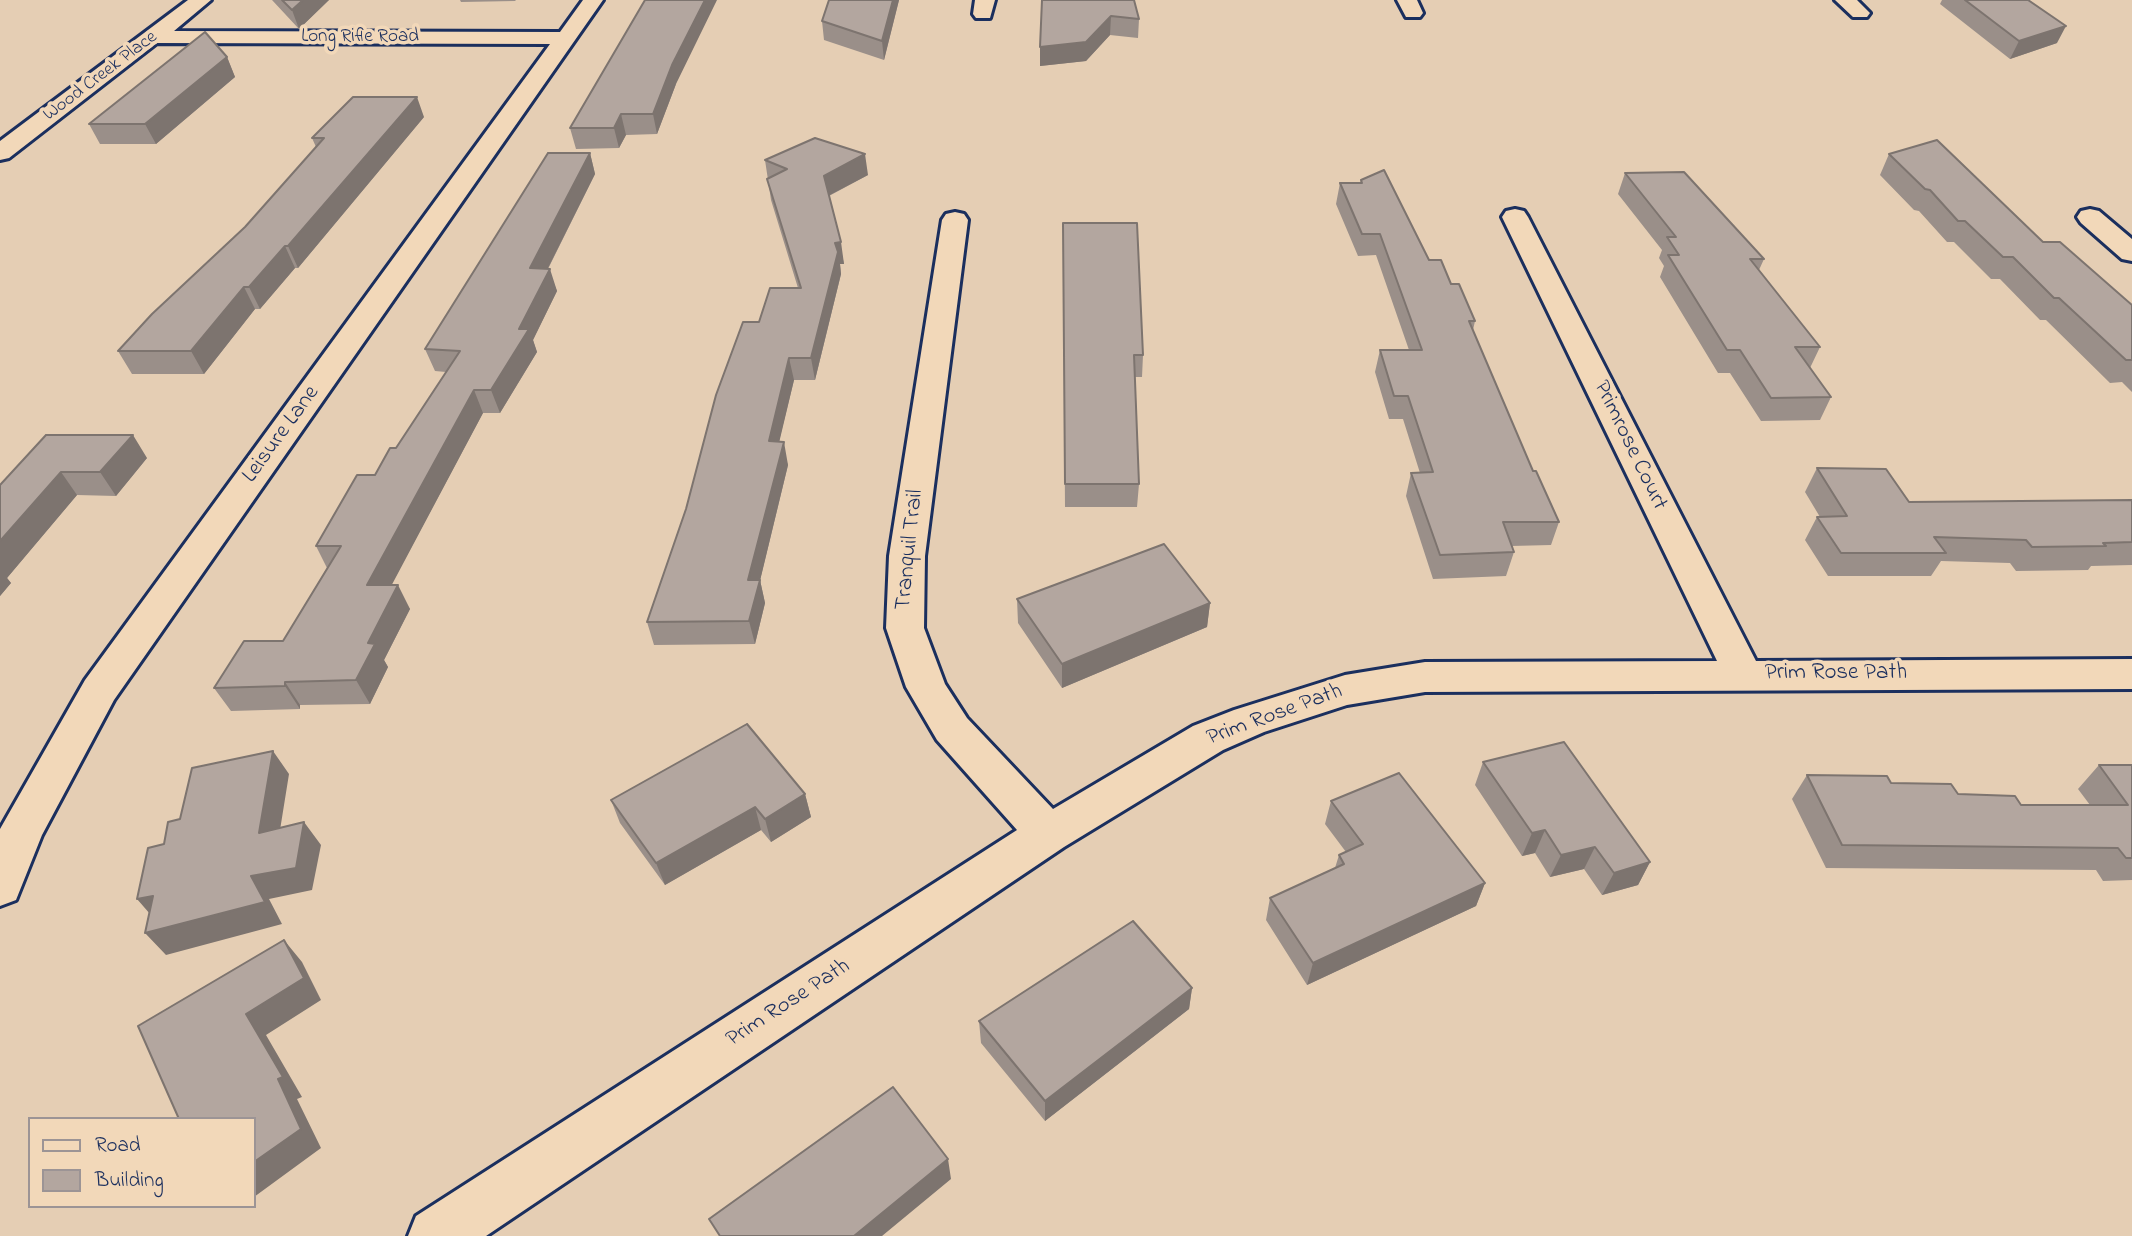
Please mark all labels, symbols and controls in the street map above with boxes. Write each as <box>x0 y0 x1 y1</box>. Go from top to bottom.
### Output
street label: Wood Creek Place <box>40 27 162 127</box>
street label: Long Rifle Road <box>301 27 419 49</box>
street label: Primrose Court <box>1586 377 1672 515</box>
street label: Leisure Lane <box>237 381 327 489</box>
street label: Tranquil Trail <box>891 488 931 612</box>
street label: Prim Rose Path <box>1765 660 1907 688</box>
street label: Prim Rose Path <box>1203 679 1347 753</box>
street label: Prim Rose Path <box>722 954 856 1054</box>
legend <box>28 1117 256 1208</box>
text: Road <box>95 1131 141 1161</box>
text: Building <box>95 1166 164 1196</box>

